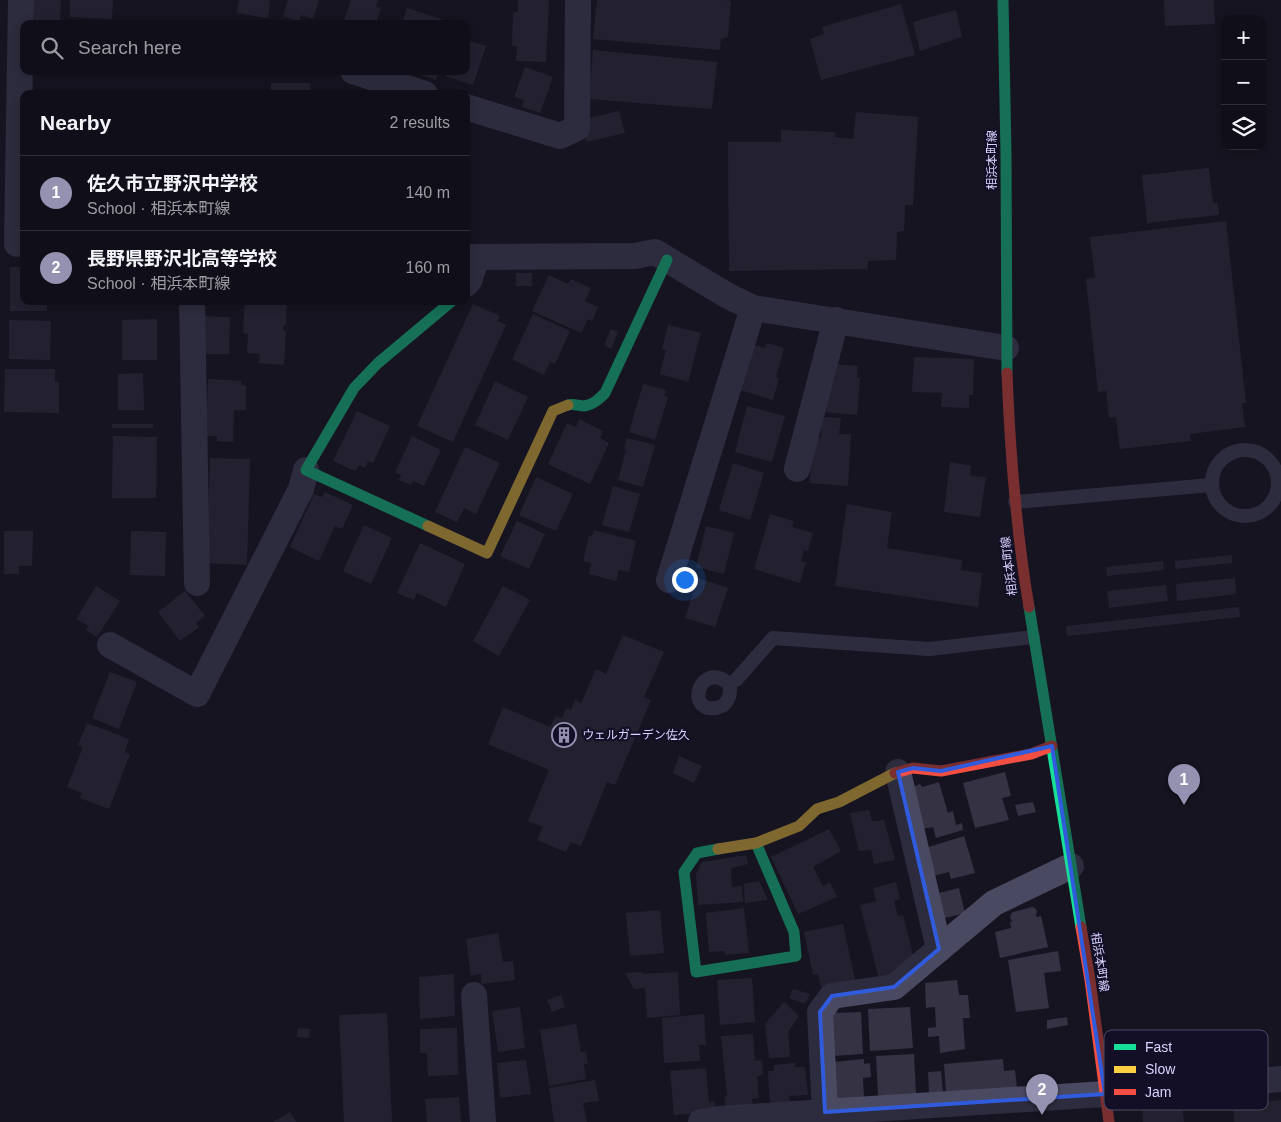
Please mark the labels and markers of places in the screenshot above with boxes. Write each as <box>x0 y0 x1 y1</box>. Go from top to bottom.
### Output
building icon: ウェルガーデン佐久 <box>551 722 577 748</box>
place label: ウェルガーデン佐久 <box>582 728 690 742</box>
pin: 1 <box>1168 764 1200 805</box>
pin: 2 <box>1026 1074 1058 1115</box>

